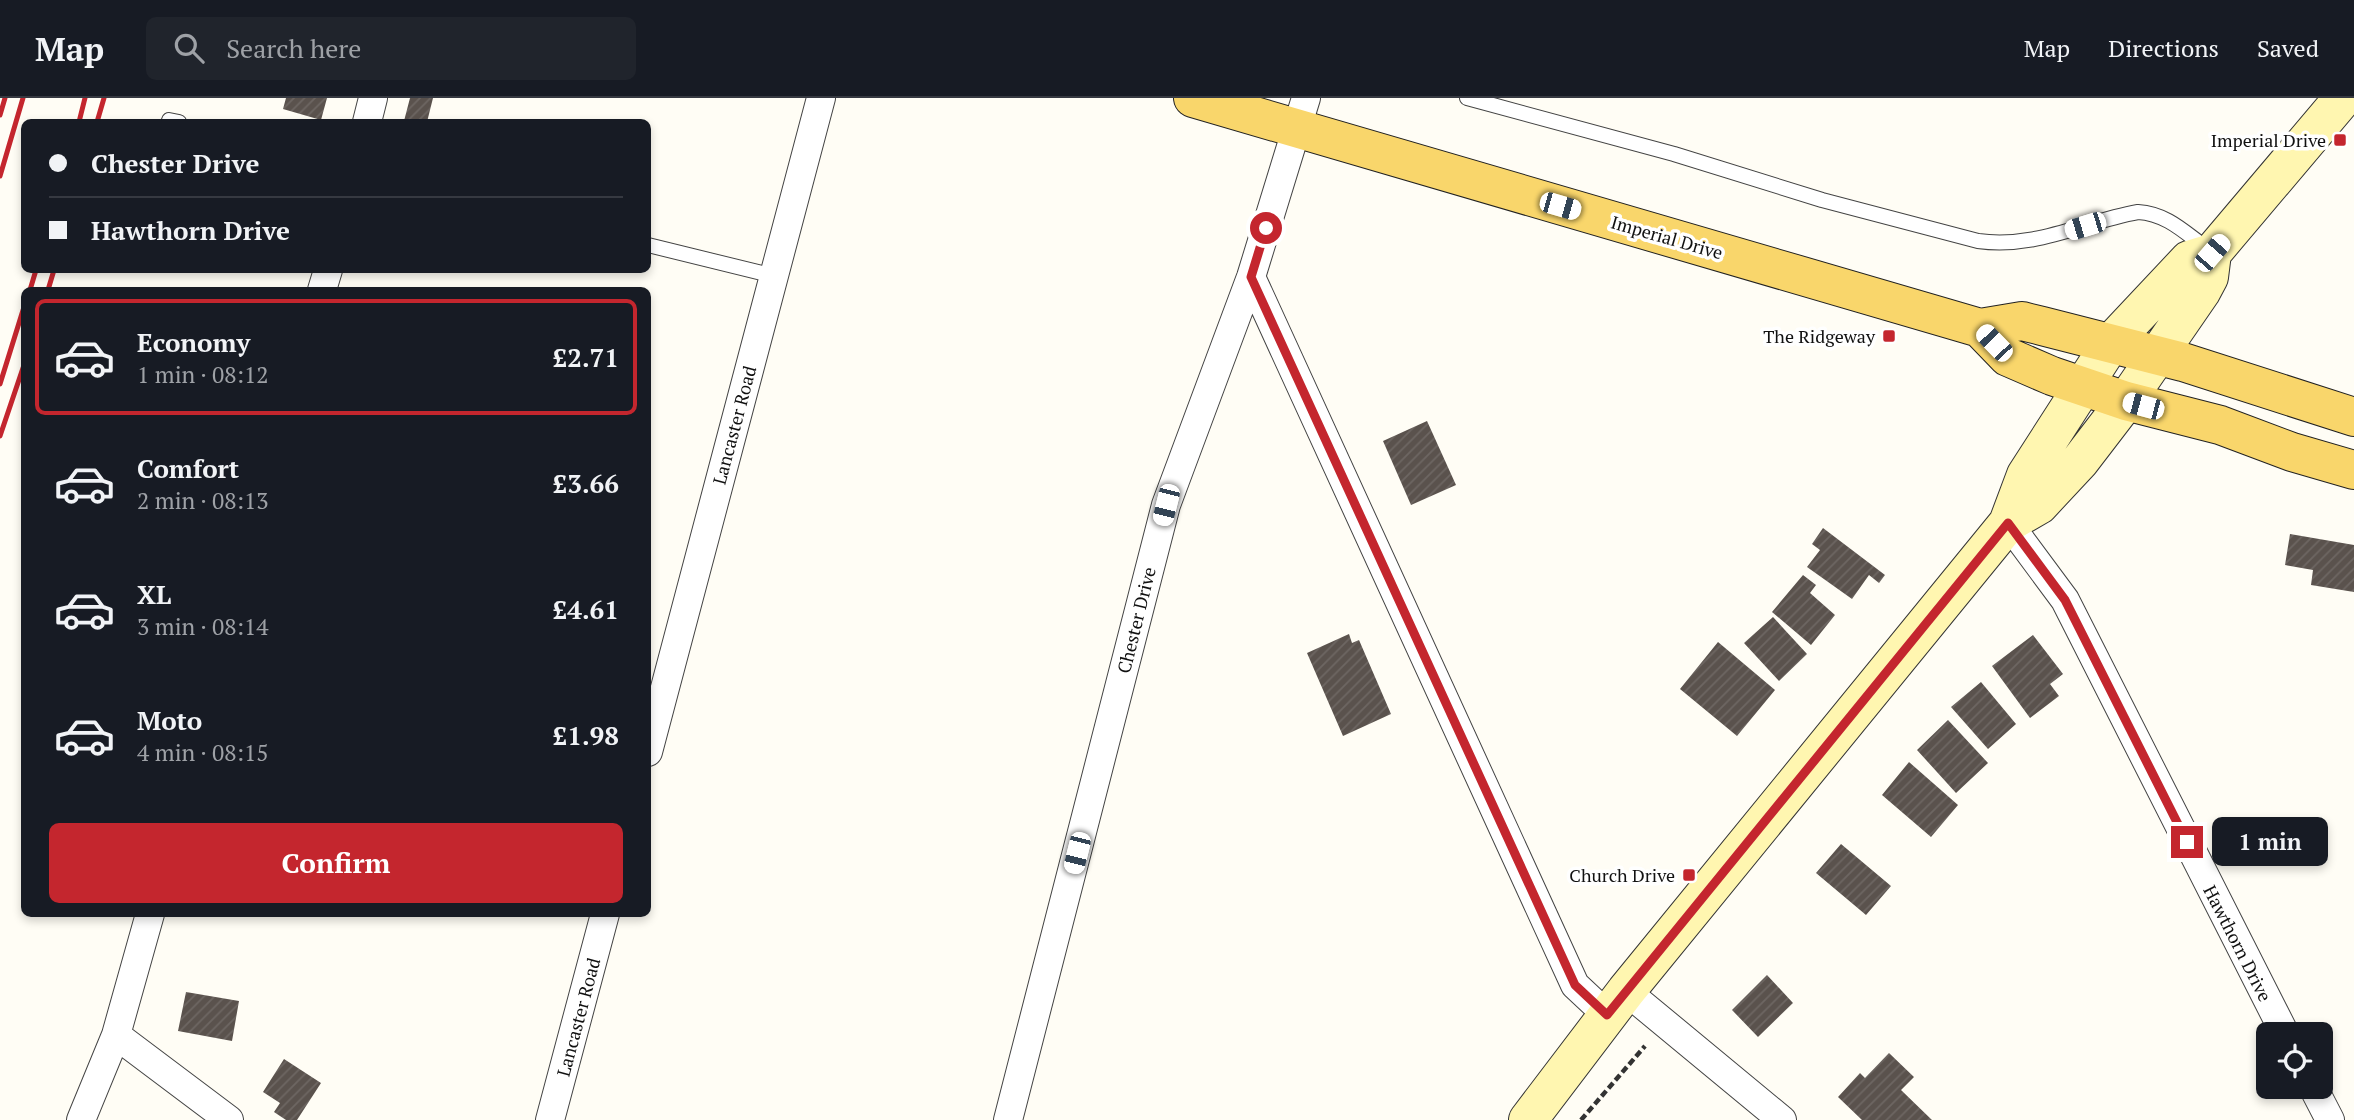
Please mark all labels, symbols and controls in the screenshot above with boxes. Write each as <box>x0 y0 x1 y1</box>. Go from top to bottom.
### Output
search box <box>146 17 636 80</box>
text: Map <box>35 27 104 70</box>
icon: search <box>170 29 208 67</box>
text: Search here <box>226 31 361 65</box>
text: Map <box>2024 32 2070 64</box>
text: Directions <box>2108 32 2219 64</box>
text: Saved <box>2257 32 2319 64</box>
place label: Imperial Drive <box>2211 128 2326 152</box>
marker: Imperial Drive <box>2332 132 2348 148</box>
text: Chester Drive <box>91 146 259 180</box>
car <box>1537 190 1584 222</box>
street label: Imperial Drive <box>1608 210 1726 264</box>
car <box>2062 210 2109 242</box>
route start <box>1250 212 1282 244</box>
text: Hawthorn Drive <box>91 213 290 247</box>
car <box>2191 230 2234 276</box>
car <box>1972 321 2017 365</box>
place label: The Ridgeway <box>1763 324 1876 348</box>
text: Economy <box>137 325 250 359</box>
icon: car <box>53 326 116 389</box>
marker: The Ridgeway <box>1881 328 1897 344</box>
text: £2.71 <box>553 340 619 374</box>
text: 1 min · 08:12 <box>137 359 269 390</box>
street label: Lancaster Road <box>707 363 761 487</box>
car <box>2120 390 2167 422</box>
text: Comfort <box>137 451 239 485</box>
icon: car <box>53 452 116 515</box>
text: £3.66 <box>553 466 619 500</box>
car <box>1151 482 1182 528</box>
text: 2 min · 08:13 <box>137 485 269 516</box>
street label: Chester Drive <box>1111 564 1161 676</box>
text: XL <box>137 577 171 611</box>
icon: car <box>53 578 116 641</box>
text: £4.61 <box>553 592 619 626</box>
text: 3 min · 08:14 <box>137 611 269 642</box>
text: Moto <box>137 703 202 737</box>
icon: car <box>53 704 116 767</box>
text: £1.98 <box>553 718 619 752</box>
text: 4 min · 08:15 <box>137 737 269 768</box>
callout: 1 min <box>2212 818 2327 866</box>
button: Confirm <box>49 823 623 903</box>
route end <box>2171 826 2203 858</box>
text: 1 min <box>2239 826 2301 857</box>
car <box>1062 830 1093 876</box>
place label: Church Drive <box>1569 863 1675 887</box>
marker: Church Drive <box>1681 867 1697 883</box>
street label: Hawthorn Drive <box>2198 881 2278 1005</box>
street label: Lancaster Road <box>551 955 605 1079</box>
map controls <box>2256 1022 2333 1099</box>
button: locate <box>2256 1022 2333 1099</box>

